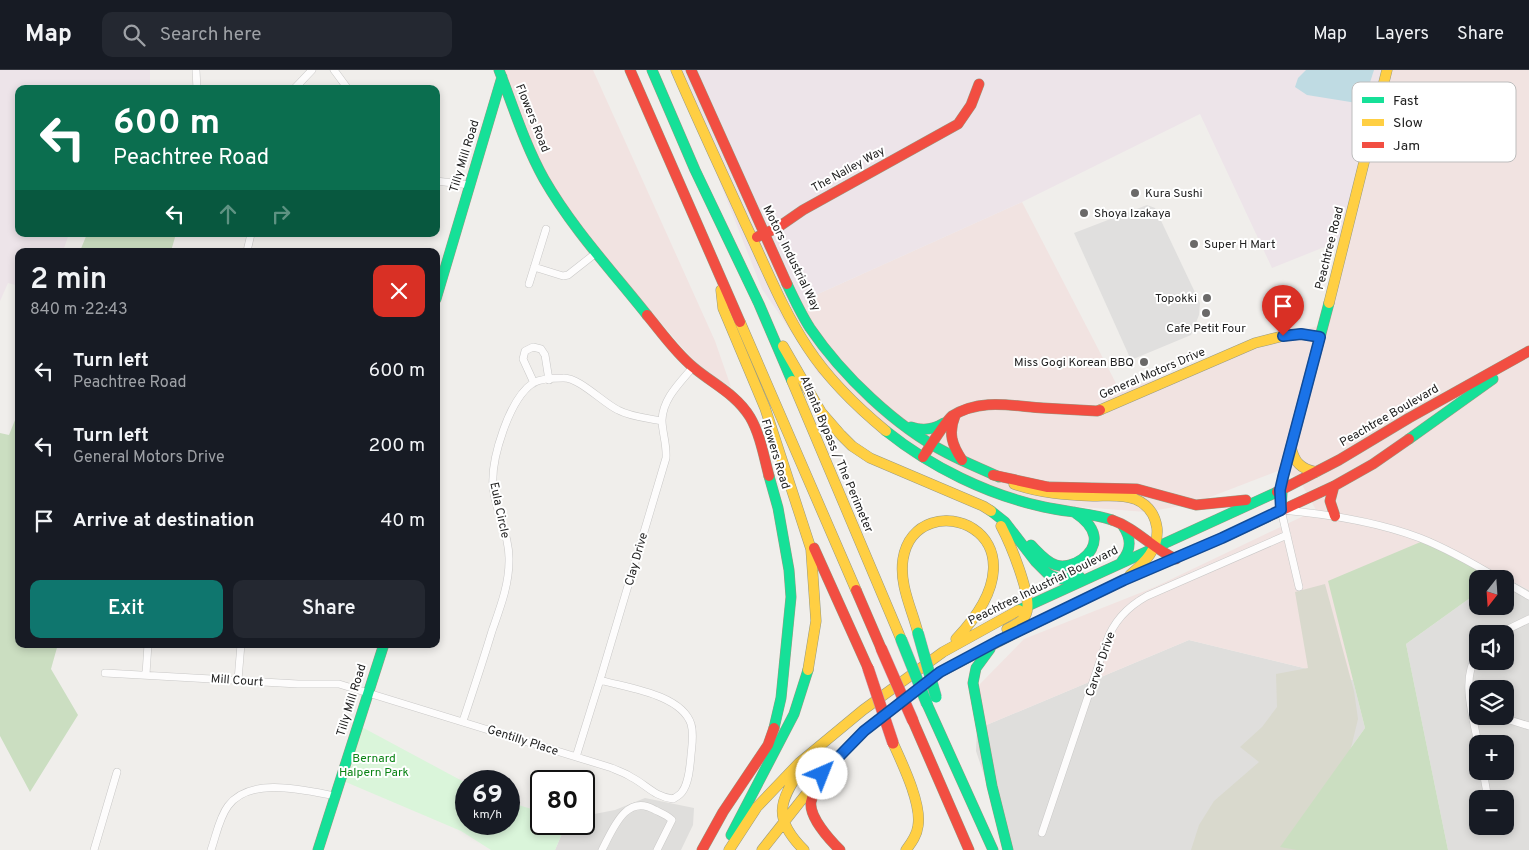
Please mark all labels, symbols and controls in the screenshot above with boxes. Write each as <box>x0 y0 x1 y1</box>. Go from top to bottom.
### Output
search box <box>102 12 452 57</box>
text: Map <box>25 20 72 50</box>
icon: search <box>120 21 148 49</box>
text: Search here <box>160 23 261 47</box>
text: Map <box>1313 23 1347 46</box>
text: Layers <box>1375 23 1429 46</box>
text: Share <box>1457 23 1504 46</box>
street label: Flowers Road <box>511 82 553 155</box>
legend <box>1352 82 1516 162</box>
text: Fast <box>1393 93 1419 110</box>
text: 600 m <box>113 102 220 146</box>
icon: left <box>30 105 95 170</box>
text: Slow <box>1393 115 1423 132</box>
street label: Tilly Mill Road <box>446 118 484 195</box>
text: Jam <box>1393 138 1420 155</box>
street label: The Nalley Way <box>809 143 888 197</box>
text: Peachtree Road <box>113 145 269 172</box>
place label: Kura Sushi <box>1145 186 1203 202</box>
marker: Kura Sushi <box>1129 187 1141 199</box>
icon: left <box>161 200 189 228</box>
icon: ahead <box>214 200 242 228</box>
icon: right <box>267 200 295 228</box>
street label: Motors Industrial Way <box>759 203 824 314</box>
street label: Peachtree Road <box>1312 205 1348 292</box>
place label: Shoya Izakaya <box>1094 206 1171 222</box>
marker: Shoya Izakaya <box>1078 207 1090 219</box>
place label: Super H Mart <box>1204 237 1275 253</box>
marker: Super H Mart <box>1188 238 1200 250</box>
text: 2 min <box>30 262 107 299</box>
button: close <box>373 265 425 317</box>
pin <box>1262 285 1304 336</box>
place label: Topokki <box>1155 291 1197 307</box>
marker: Topokki <box>1201 292 1213 304</box>
icon: arrive <box>1269 292 1297 320</box>
text: 840 m · 22:43 <box>30 300 128 320</box>
marker: Cafe Petit Four <box>1200 307 1212 319</box>
place label: Cafe Petit Four <box>1166 321 1246 337</box>
street label: General Motors Drive <box>1097 344 1208 404</box>
text: Turn left <box>73 349 149 373</box>
place label: Miss Gogi Korean BBQ <box>1014 355 1134 371</box>
marker: Miss Gogi Korean BBQ <box>1138 356 1150 368</box>
icon: left <box>30 357 58 385</box>
text: 600 m <box>369 359 425 383</box>
text: Peachtree Road <box>73 373 187 393</box>
street label: Atlanta Bypass / The Perimeter <box>796 373 877 536</box>
street label: Peachtree Boulevard <box>1337 381 1442 451</box>
street label: Flowers Road <box>757 417 793 491</box>
text: Turn left <box>73 424 149 448</box>
icon: left <box>30 432 58 460</box>
text: 200 m <box>369 434 425 458</box>
text: General Motors Drive <box>73 448 225 468</box>
street label: Eula Circle <box>485 481 513 540</box>
icon: arrive <box>30 507 58 535</box>
text: Arrive at destination <box>73 509 254 533</box>
text: 40 m <box>380 509 425 533</box>
street label: Clay Drive <box>622 531 652 588</box>
street label: Peachtree Industrial Boulevard <box>966 543 1121 629</box>
north arrow <box>1469 570 1514 615</box>
map controls <box>1469 570 1514 835</box>
button: Exit <box>30 580 223 638</box>
button: Share <box>233 580 425 638</box>
button: sound <box>1469 625 1514 670</box>
street label: Carver Drive <box>1082 630 1120 699</box>
street label: Tilly Mill Road <box>333 662 371 739</box>
street label: Mill Court <box>210 671 264 691</box>
button: layers <box>1469 680 1514 725</box>
street label: Gentilly Place <box>485 722 560 760</box>
button: + <box>1469 735 1514 780</box>
position arrow <box>795 747 847 799</box>
park label: Bernard Halpern Park <box>339 751 409 781</box>
speed limit sign: 80 <box>530 770 595 835</box>
text: 69 <box>472 780 503 812</box>
button: − <box>1469 790 1514 835</box>
text: km/h <box>473 807 502 823</box>

